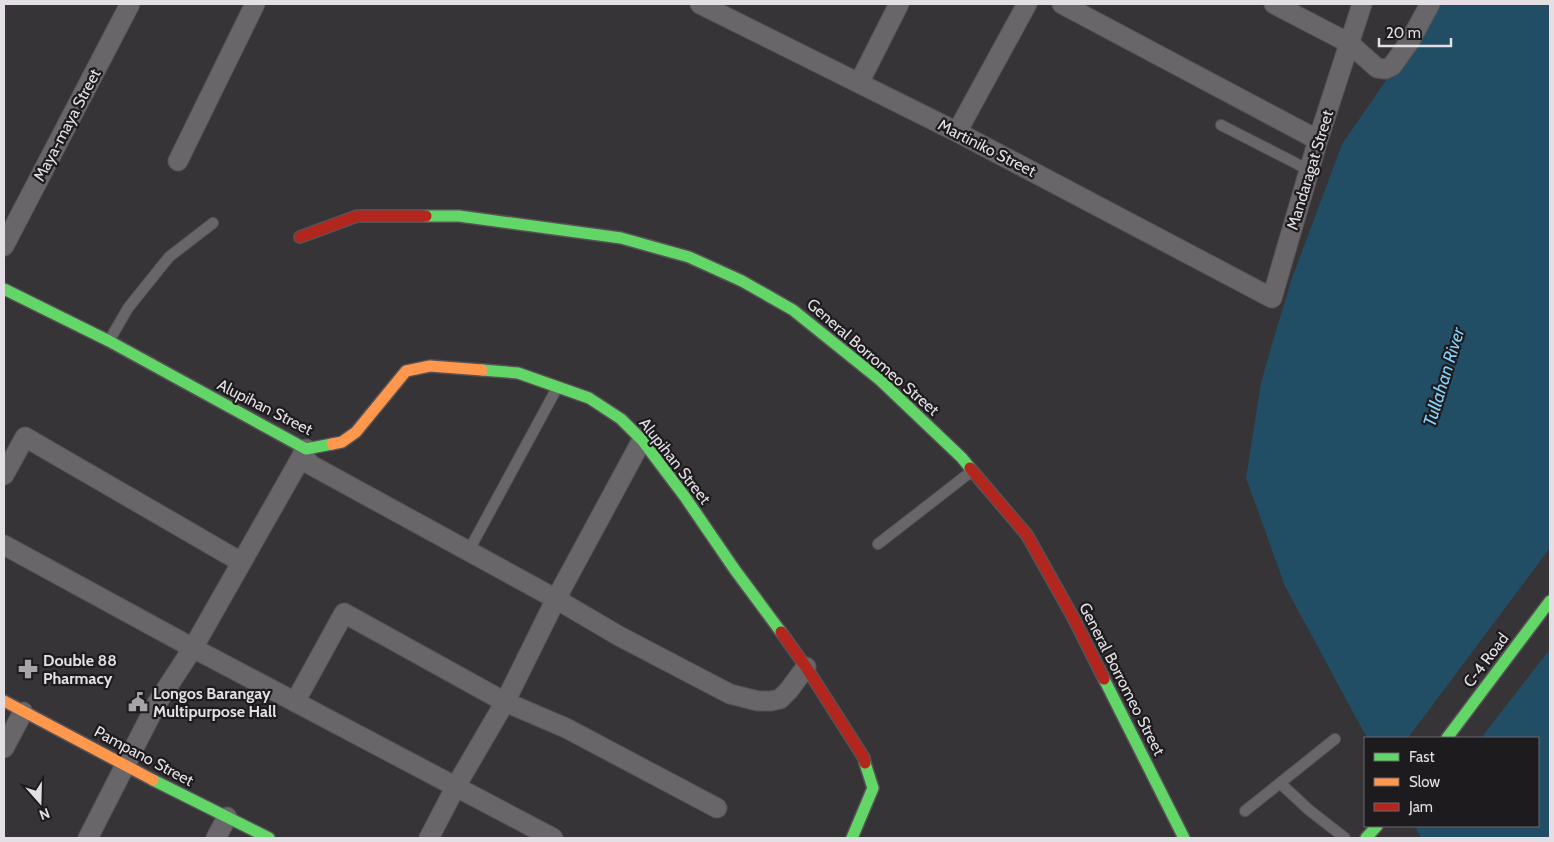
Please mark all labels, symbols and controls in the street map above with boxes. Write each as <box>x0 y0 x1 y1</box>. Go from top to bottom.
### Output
scale bar <box>1379 15 1452 47</box>
text: 20 m <box>1386 24 1421 42</box>
street label: Maya-maya Street <box>29 65 105 184</box>
street label: Mandaragat Street <box>1283 107 1337 232</box>
street label: Martiniko Street <box>935 115 1040 181</box>
street label: General Borromeo Street <box>803 294 943 420</box>
water label: Tullahan River <box>1419 323 1470 429</box>
street label: Alupihan Street <box>214 375 316 439</box>
street label: Alupihan Street <box>635 414 715 508</box>
street label: General Borromeo Street <box>1075 599 1169 759</box>
street label: C-4 Road <box>1459 629 1513 691</box>
place label: Double 88 Pharmacy <box>43 651 117 688</box>
pharmacy icon: Double 88 Pharmacy <box>17 658 39 680</box>
place label: Longos Barangay Multipurpose Hall <box>153 684 277 721</box>
public building icon: Longos Barangay Multipurpose Hall <box>127 691 149 713</box>
street label: Pampano Street <box>91 722 197 790</box>
legend <box>1364 737 1539 827</box>
text: Fast <box>1409 748 1434 766</box>
text: Slow <box>1409 773 1440 791</box>
north arrow <box>15 777 65 827</box>
text: Jam <box>1408 798 1433 816</box>
text: N <box>37 804 52 824</box>

